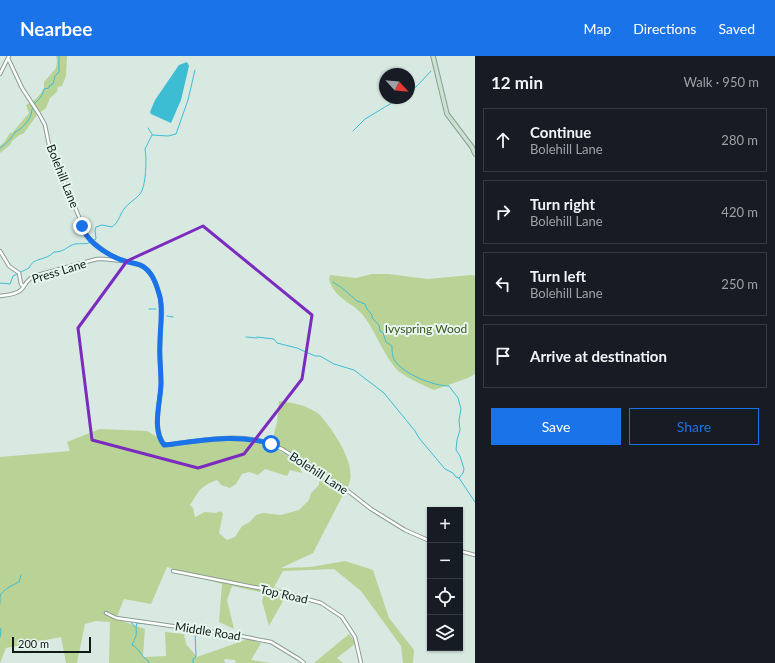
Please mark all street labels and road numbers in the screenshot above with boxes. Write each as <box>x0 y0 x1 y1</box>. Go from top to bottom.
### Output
street label: Bolehill Lane <box>43 142 83 210</box>
street label: Press Lane <box>30 256 88 286</box>
street label: Bolehill Lane <box>287 448 351 498</box>
street label: Top Road <box>259 581 309 607</box>
street label: Middle Road <box>174 618 242 644</box>

